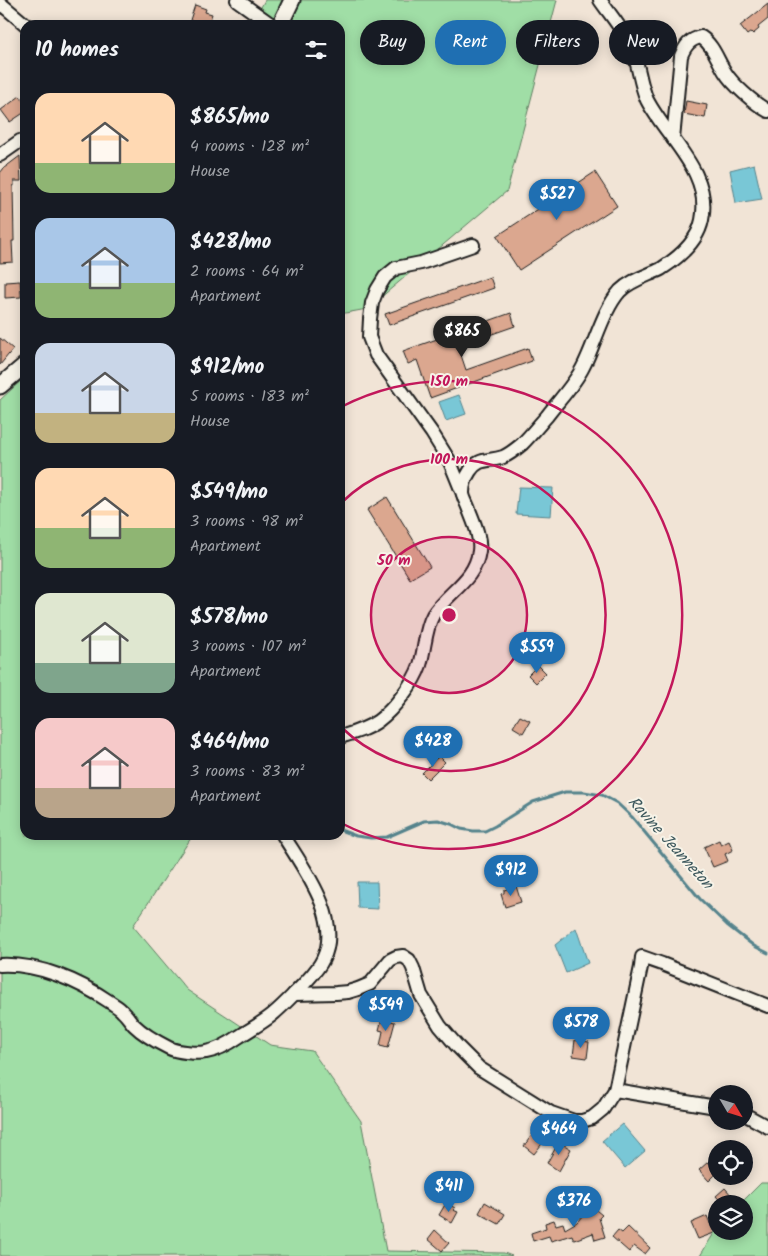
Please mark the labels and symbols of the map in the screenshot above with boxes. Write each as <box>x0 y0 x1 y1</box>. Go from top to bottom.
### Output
pin: $527 <box>527 178 587 221</box>
pin: $865 <box>432 316 492 358</box>
text: 150 m <box>430 370 468 394</box>
text: 100 m <box>430 448 468 472</box>
text: 50 m <box>376 549 411 573</box>
centre of rings <box>440 606 458 624</box>
pin: $559 <box>507 632 567 674</box>
pin: $428 <box>403 726 463 768</box>
water label: Ravine Jeanneton <box>621 791 720 896</box>
pin: $912 <box>481 854 541 897</box>
pin: $549 <box>356 990 416 1032</box>
pin: $578 <box>551 1006 611 1049</box>
north arrow <box>708 1085 752 1130</box>
pin: $464 <box>529 1114 589 1156</box>
pin: $411 <box>419 1170 479 1213</box>
pin: $376 <box>544 1186 604 1228</box>

